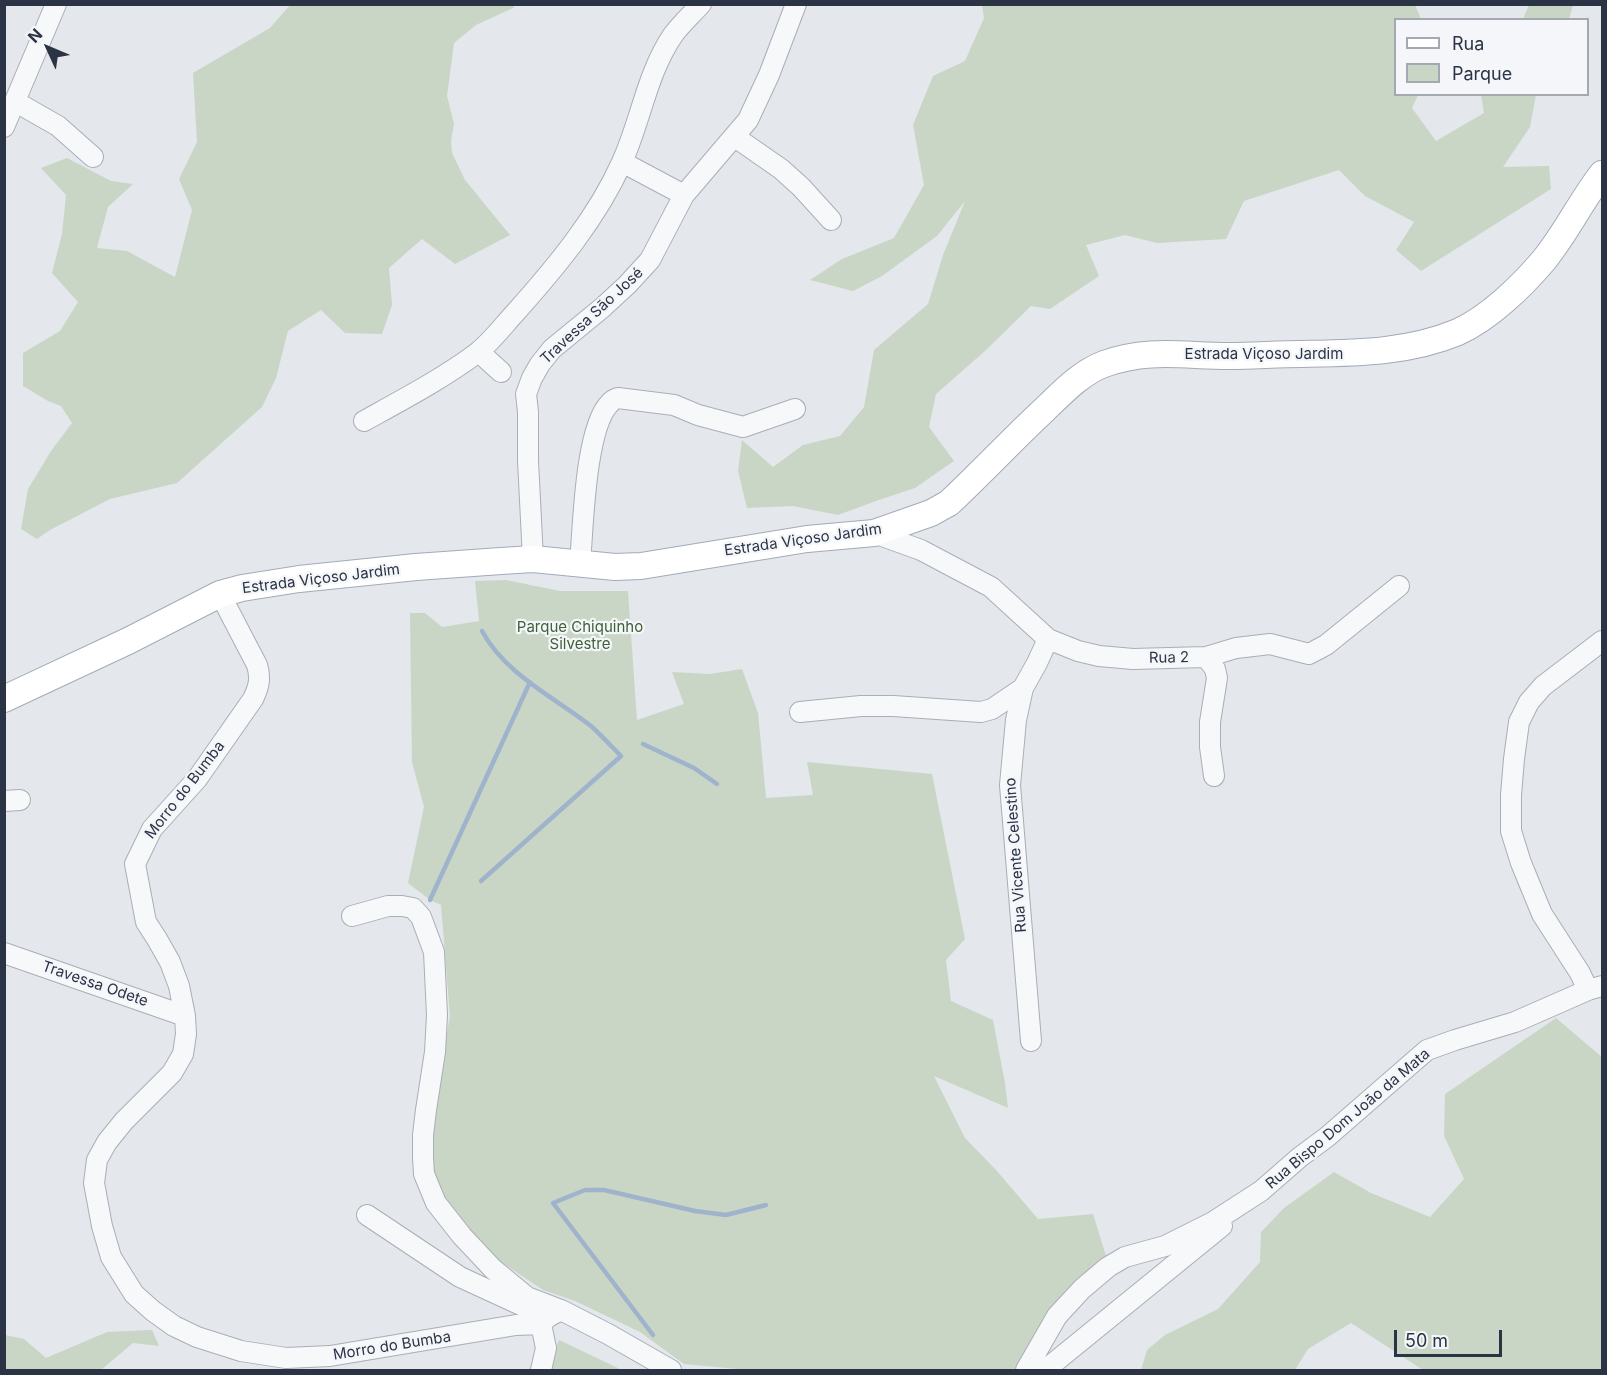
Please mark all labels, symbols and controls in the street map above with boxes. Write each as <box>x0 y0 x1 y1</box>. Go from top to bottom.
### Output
north arrow <box>18 18 78 78</box>
legend <box>1394 18 1589 96</box>
text: N <box>24 24 46 47</box>
text: Rua <box>1452 33 1484 54</box>
text: Parque <box>1452 63 1512 84</box>
street label: Travessa São José <box>537 264 647 368</box>
street label: Estrada Viçoso Jardim <box>1185 345 1343 363</box>
street label: Estrada Viçoso Jardim <box>723 520 883 560</box>
street label: Estrada Viçoso Jardim <box>241 560 401 598</box>
park label: Parque Chiquinho Silvestre <box>517 618 643 653</box>
street label: Rua 2 <box>1149 649 1189 667</box>
street label: Morro do Bumba <box>141 738 229 842</box>
street label: Rua Vicente Celestino <box>1002 777 1030 933</box>
street label: Travessa Odete <box>40 957 150 1011</box>
street label: Rua Bispo Dom João da Mata <box>1262 1045 1434 1193</box>
scale bar <box>1397 1318 1505 1356</box>
street label: Morro do Bumba <box>332 1328 452 1364</box>
text: 50 m <box>1405 1330 1448 1351</box>

